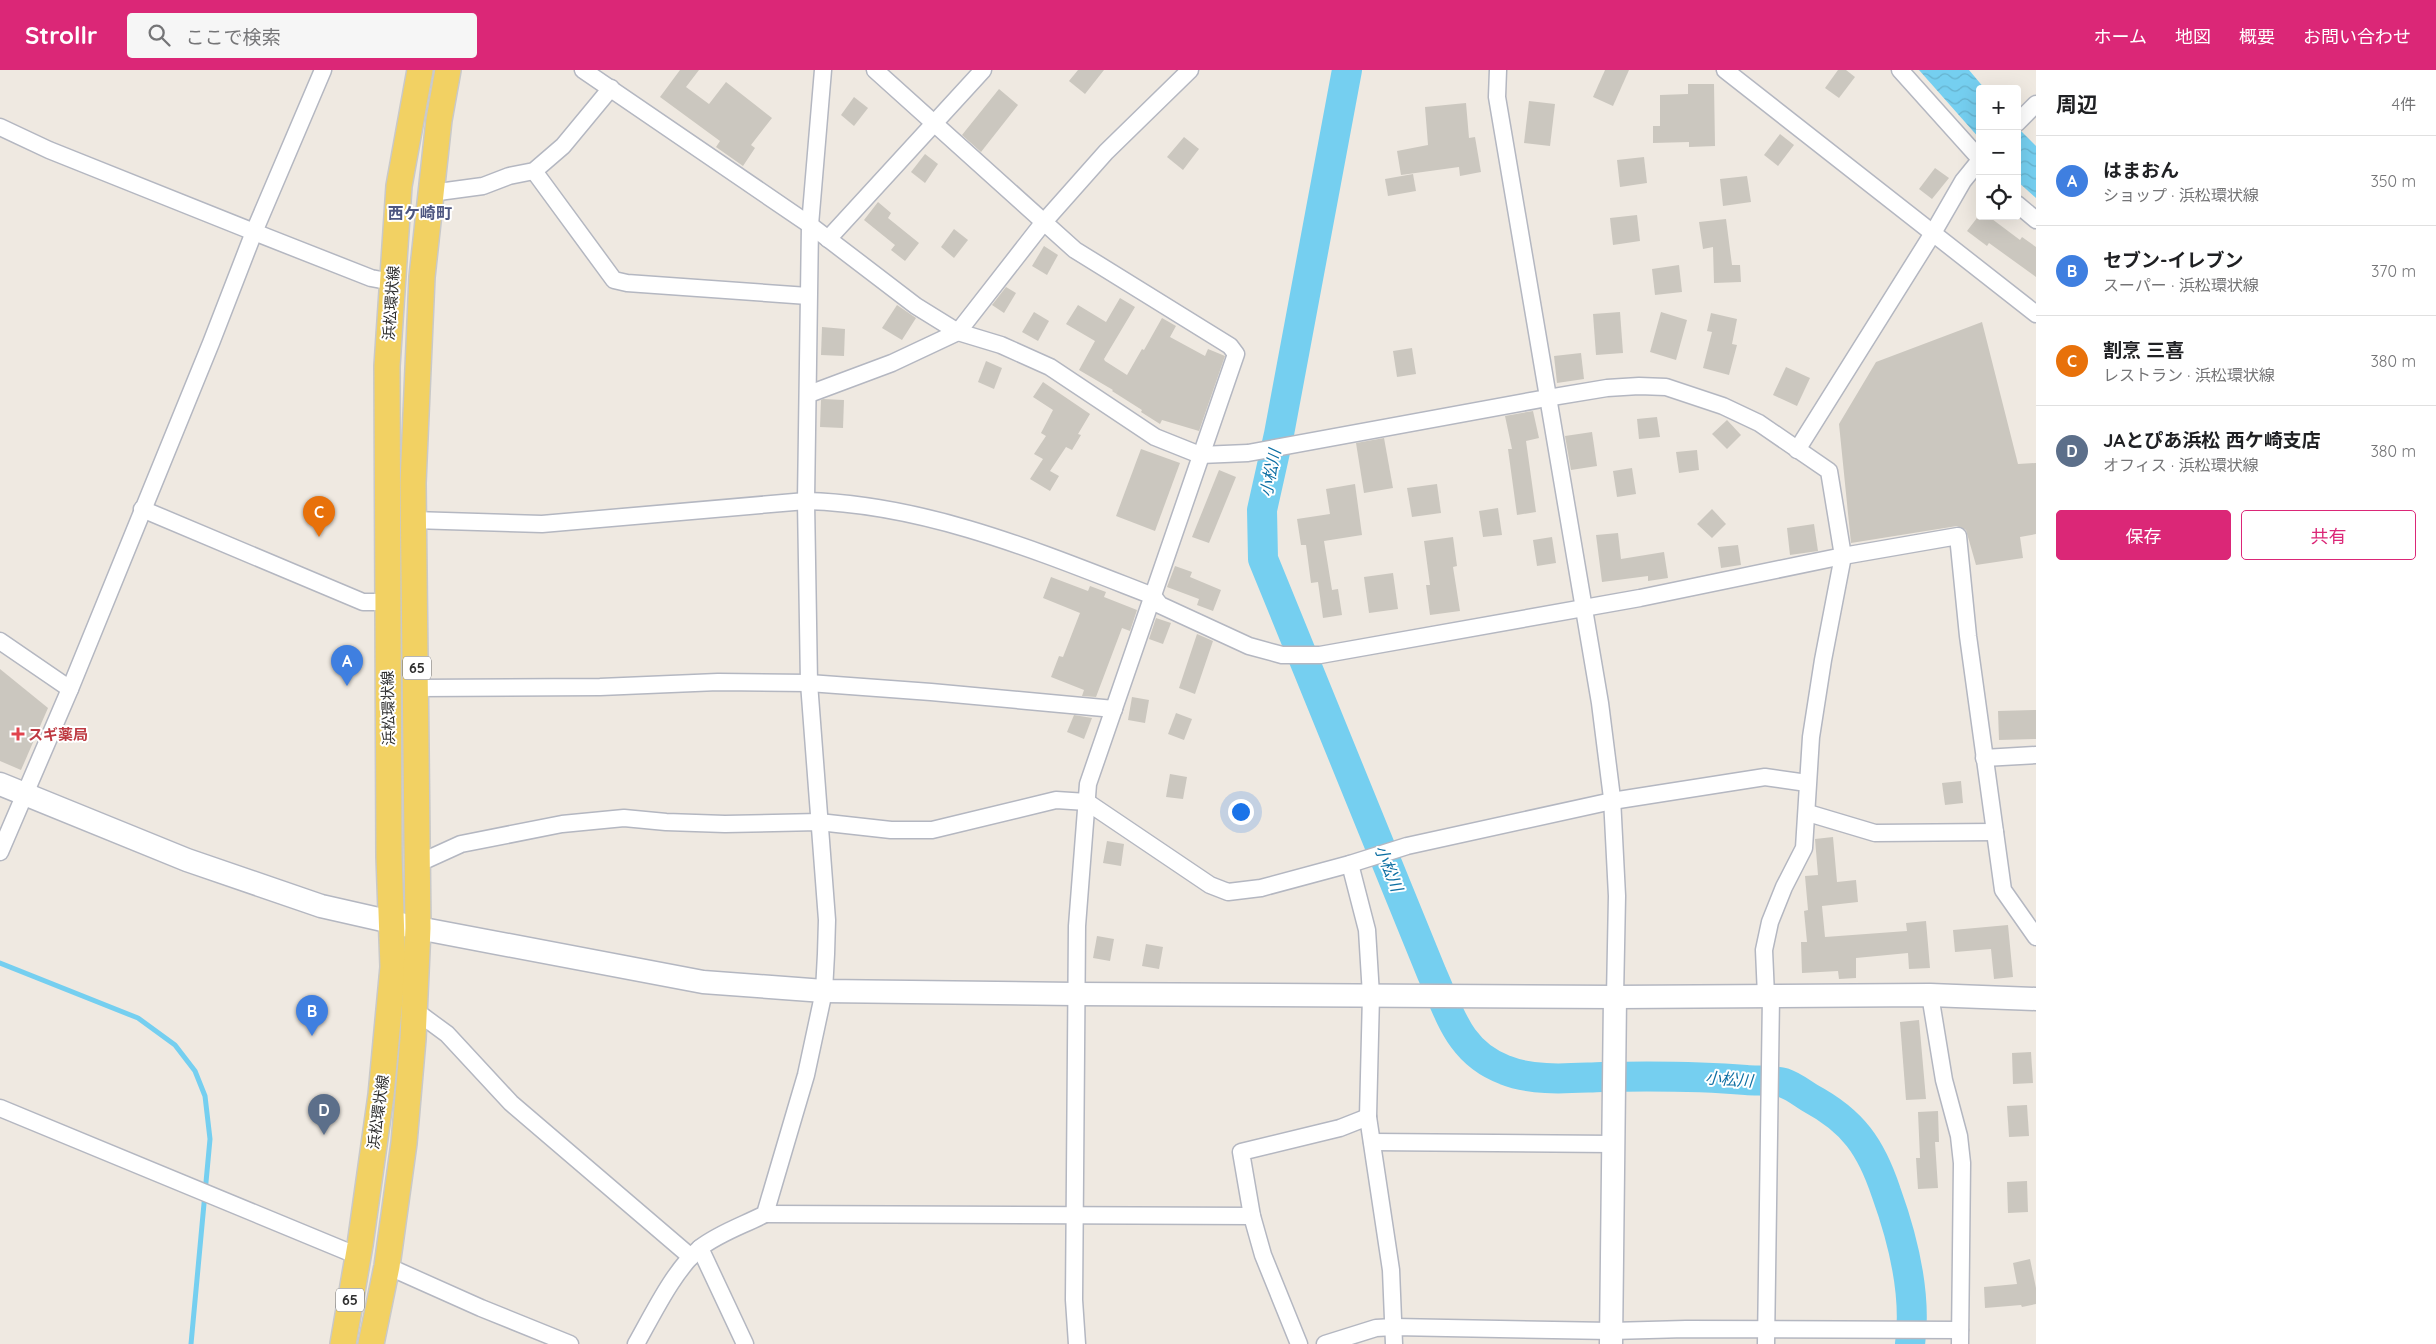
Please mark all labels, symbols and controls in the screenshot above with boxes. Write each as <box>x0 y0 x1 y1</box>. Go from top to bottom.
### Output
search box <box>127 13 477 58</box>
text: Strollr <box>25 20 97 50</box>
icon: search <box>145 21 173 49</box>
text: ここで検索 <box>185 25 280 49</box>
text: ホーム <box>2094 25 2147 48</box>
text: 地図 <box>2175 25 2211 48</box>
text: 概要 <box>2239 25 2275 48</box>
text: お問い合わせ <box>2303 25 2411 48</box>
map controls <box>1976 85 2021 220</box>
button: + <box>1976 85 2021 130</box>
text: 周辺 <box>2056 91 2098 117</box>
text: 4件 <box>2392 94 2416 114</box>
button: − <box>1976 130 2021 175</box>
text: はまおん <box>2103 158 2179 182</box>
text: A <box>2067 171 2077 191</box>
text: 350 m <box>2370 171 2416 191</box>
button: locate <box>1976 175 2021 220</box>
text: ショップ · 浜松環状線 <box>2103 185 2259 205</box>
district label: 西ケ崎町 <box>388 203 452 223</box>
text: セブン-イレブン <box>2103 248 2244 272</box>
text: B <box>2067 261 2077 281</box>
text: 370 m <box>2371 261 2416 281</box>
street label: 浜松環状線 <box>379 265 403 341</box>
text: スーパー · 浜松環状線 <box>2103 275 2259 295</box>
text: 割烹 三喜 <box>2103 338 2184 362</box>
text: C <box>2067 351 2077 371</box>
text: 380 m <box>2370 351 2416 371</box>
text: レストラン · 浜松環状線 <box>2103 365 2275 385</box>
text: JAとぴあ浜松 西ケ崎支店 <box>2103 428 2321 452</box>
text: D <box>2066 441 2078 461</box>
text: 380 m <box>2370 441 2416 461</box>
water label: 小松川 <box>1256 446 1285 498</box>
text: オフィス · 浜松環状線 <box>2103 455 2259 475</box>
pin: C <box>303 496 335 537</box>
button: 保存 <box>2056 510 2231 560</box>
button: 共有 <box>2241 510 2416 560</box>
pin: A <box>331 645 363 686</box>
road number: 65 <box>403 656 431 680</box>
street label: 浜松環状線 <box>378 670 398 746</box>
place label: スギ薬局 <box>28 725 88 744</box>
marker: スギ薬局 <box>12 728 24 740</box>
your location <box>1228 799 1254 825</box>
water label: 小松川 <box>1371 842 1408 896</box>
pin: B <box>296 995 328 1036</box>
water label: 小松川 <box>1704 1067 1756 1091</box>
street label: 浜松環状線 <box>363 1074 393 1150</box>
pin: D <box>308 1094 340 1135</box>
road number: 65 <box>336 1288 364 1312</box>

